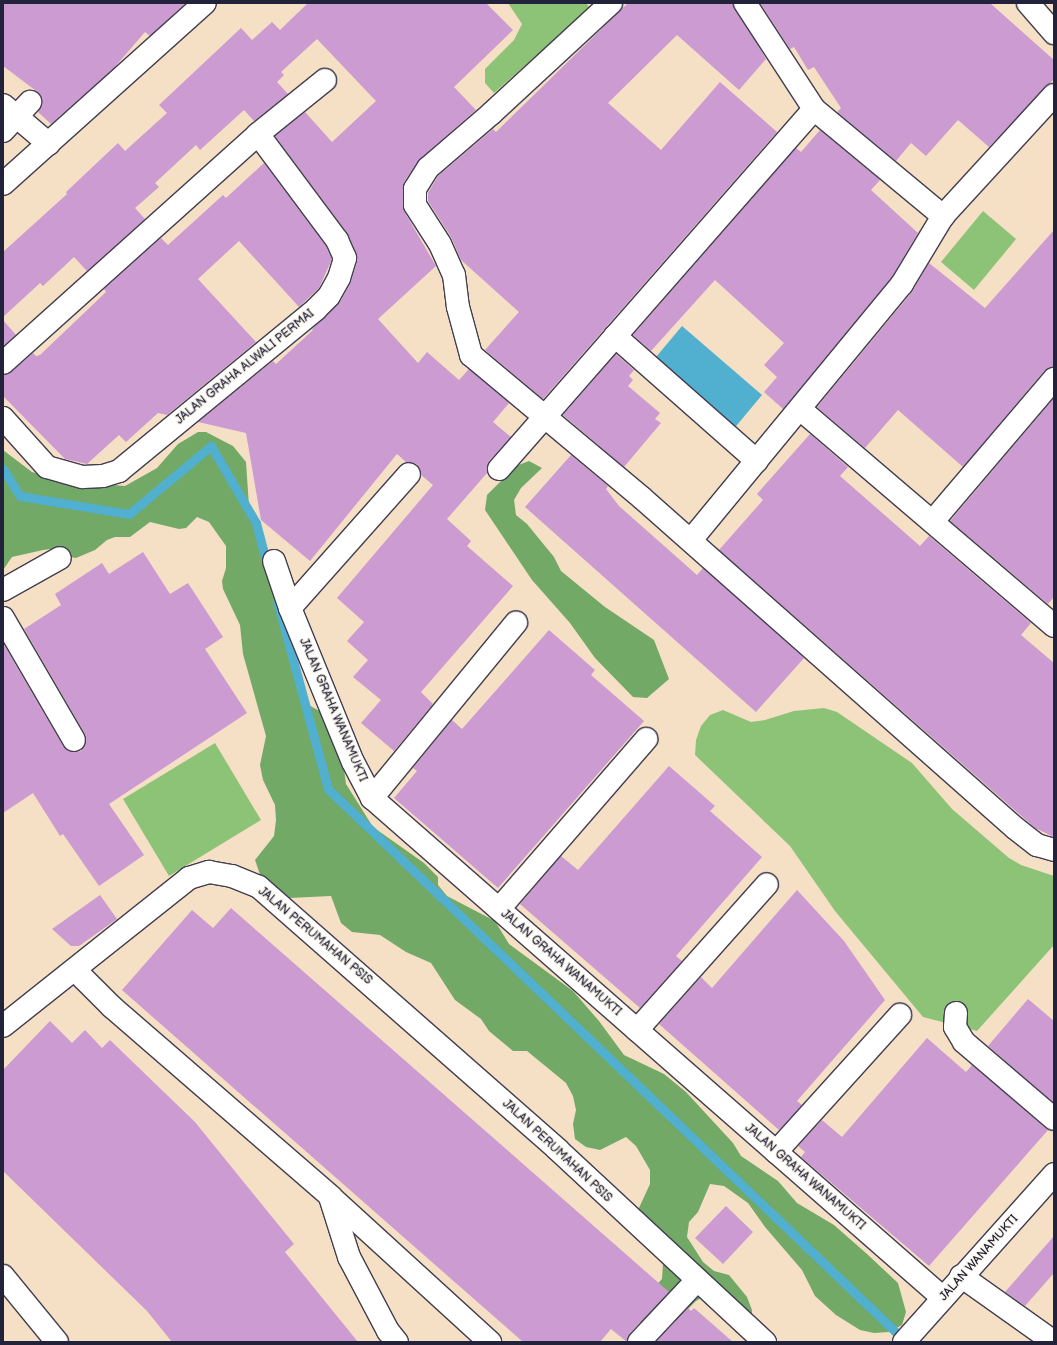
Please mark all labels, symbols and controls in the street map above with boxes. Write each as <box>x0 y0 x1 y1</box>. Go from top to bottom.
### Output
street label: JALAN GRAHA ALWALI PERMAI <box>173 307 317 427</box>
street label: JALAN GRAHA WANAMUKTI <box>296 636 370 784</box>
street label: JALAN PERUMAHAN PSIS <box>255 884 375 988</box>
street label: JALAN GRAHA WANAMUKTI <box>498 907 624 1019</box>
street label: JALAN PERUMAHAN PSIS <box>499 1097 615 1205</box>
street label: JALAN GRAHA WANAMUKTI <box>742 1121 868 1233</box>
street label: JALAN WANAMUKTI <box>936 1212 1022 1304</box>

